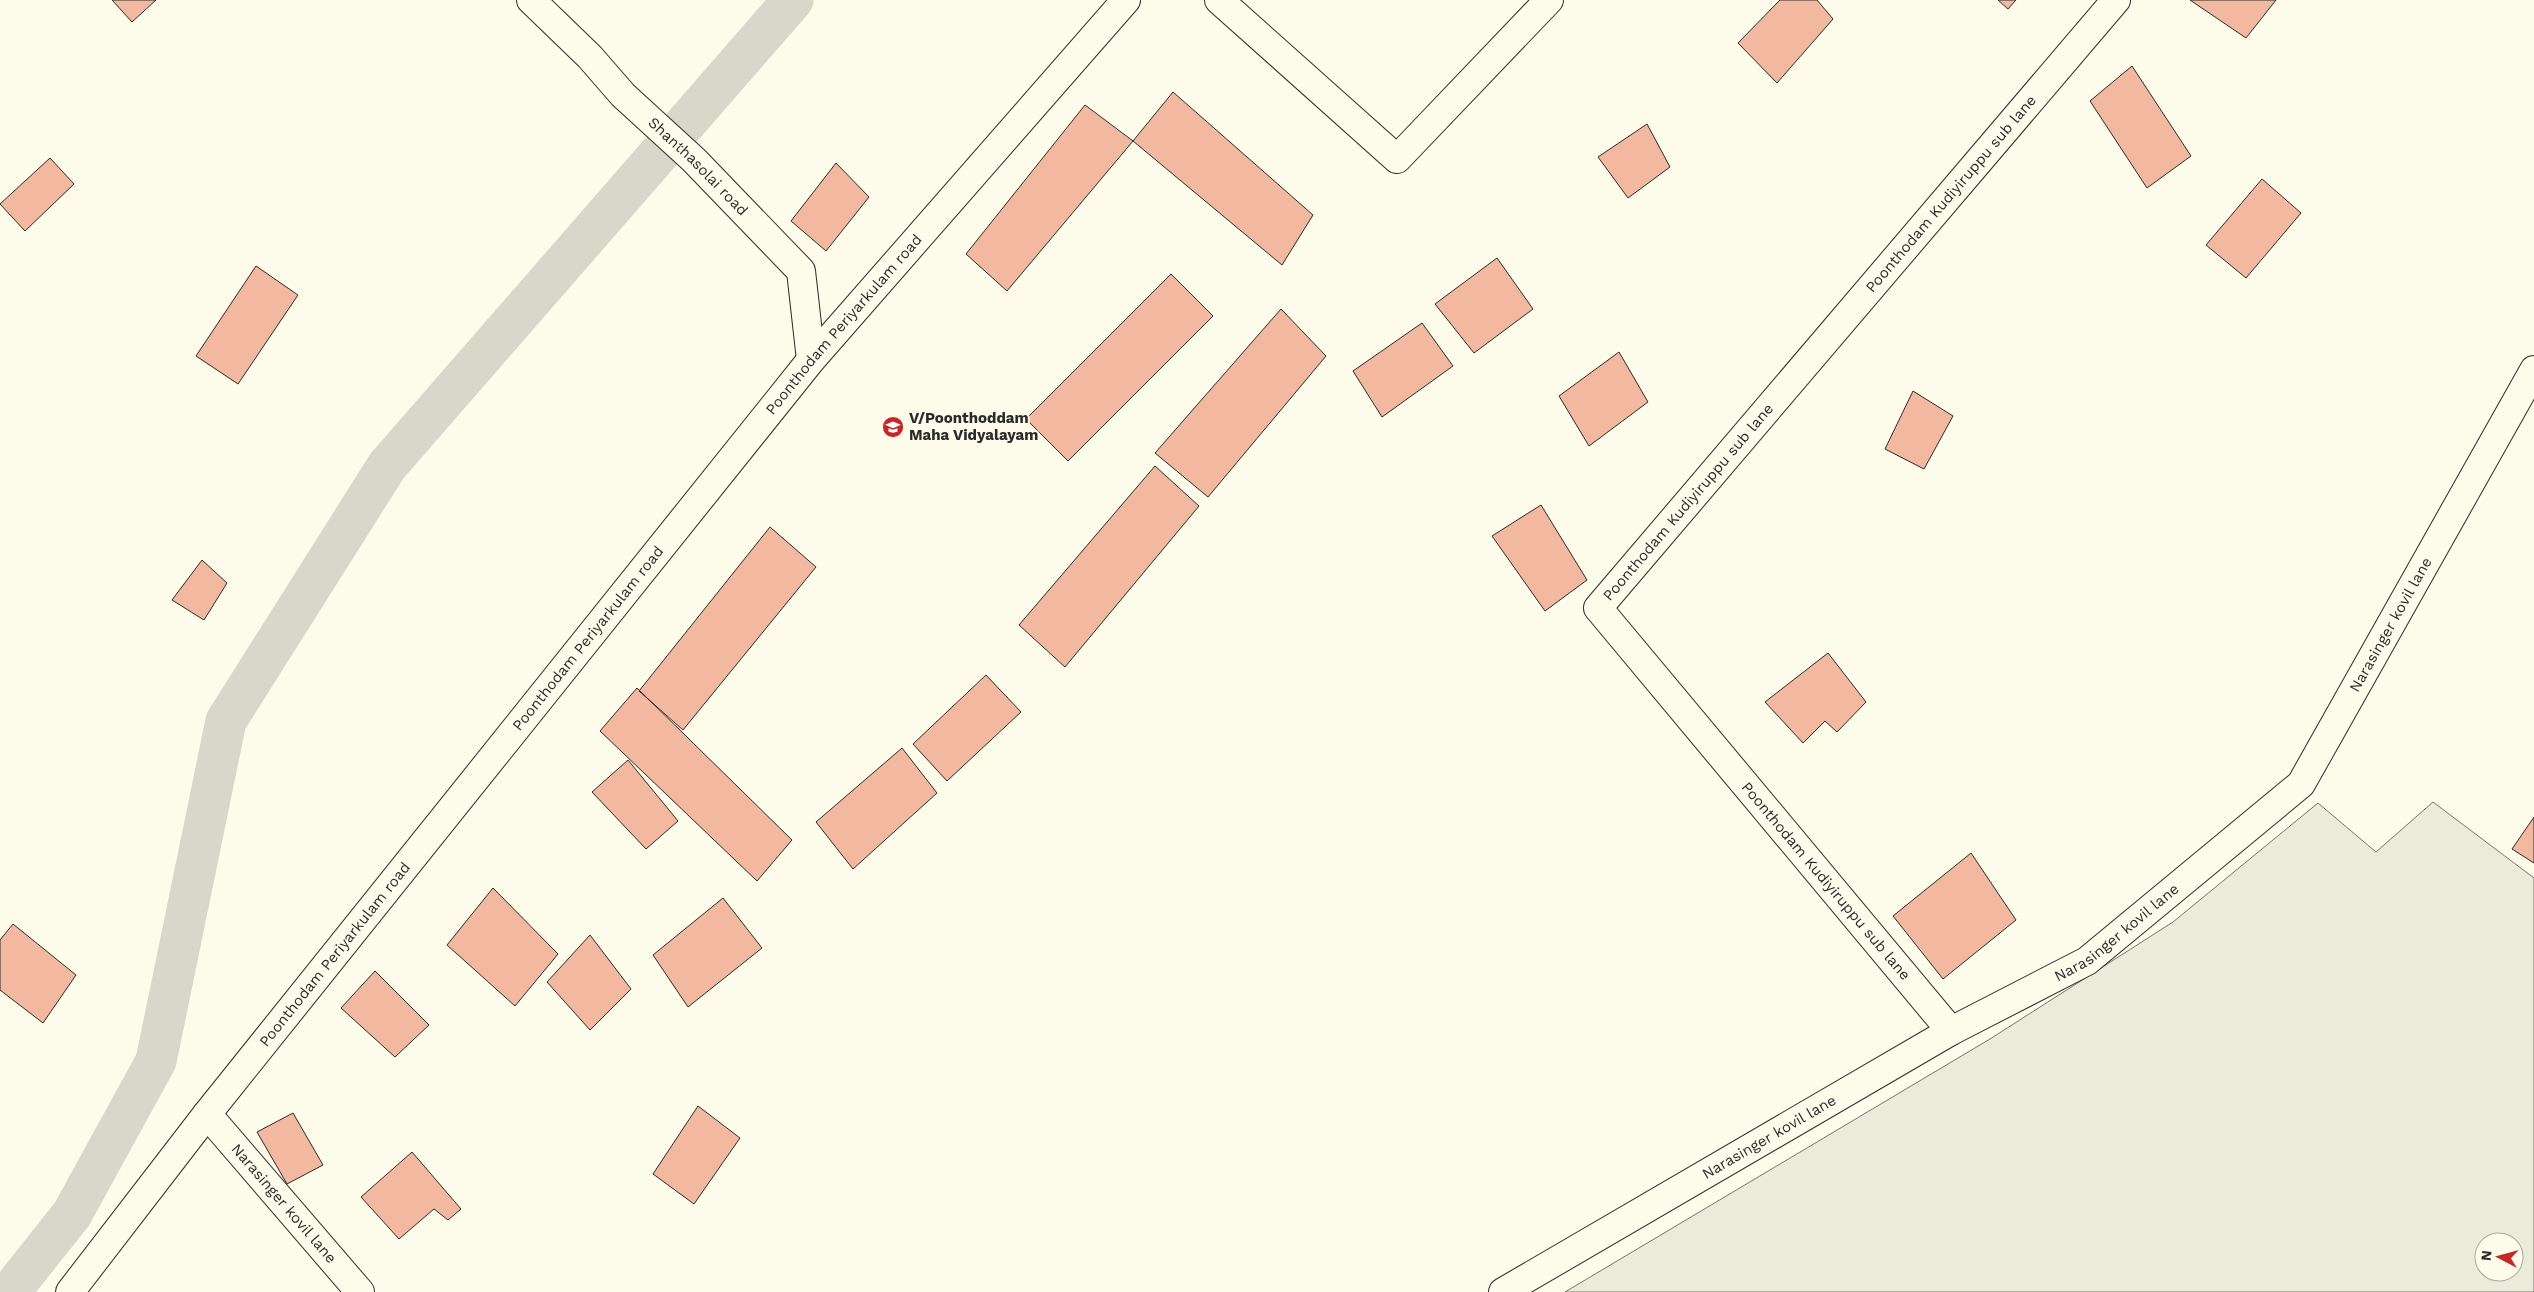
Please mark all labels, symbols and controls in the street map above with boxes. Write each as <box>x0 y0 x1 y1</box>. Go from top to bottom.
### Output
street label: Poonthodam Kudiyiruppu sub lane <box>1862 92 2040 296</box>
street label: Shanthasolai road <box>644 114 752 219</box>
street label: Poonthodam Periyarkulam road <box>762 231 926 418</box>
street label: Poonthodam Kudiyiruppu sub lane <box>1599 400 1777 604</box>
place label: V/Poonthoddam Maha Vidyalayam <box>909 409 1038 444</box>
school or university icon: V/Poonthoddam Maha Vidyalayam <box>881 415 905 439</box>
street label: Poonthodam Periyarkulam road <box>509 543 667 734</box>
street label: Narasinger kovil lane <box>2346 554 2436 695</box>
street label: Poonthodam Kudiyiruppu sub lane <box>1738 778 1914 984</box>
street label: Poonthodam Periyarkulam road <box>255 859 414 1050</box>
street label: Narasinger kovil lane <box>2051 880 2183 985</box>
street label: Narasinger kovil lane <box>1699 1091 1839 1183</box>
street label: Narasinger kovil lane <box>228 1140 340 1267</box>
north arrow <box>2474 1232 2524 1282</box>
text: N <box>2478 1250 2495 1262</box>

